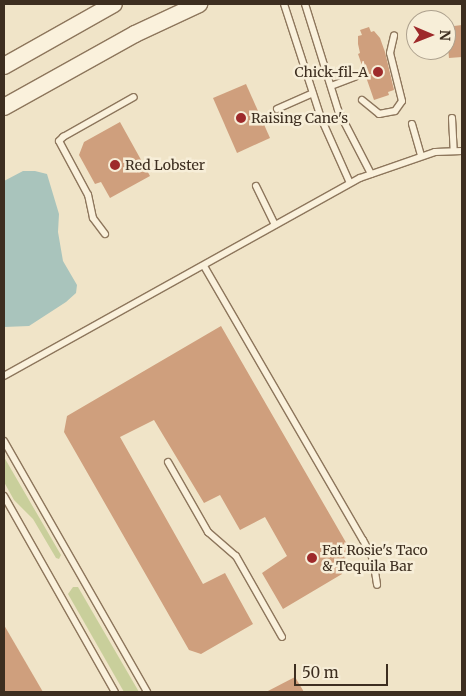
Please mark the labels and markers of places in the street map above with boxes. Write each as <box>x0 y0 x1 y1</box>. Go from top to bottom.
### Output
place label: Chick-fil-A <box>294 64 368 80</box>
marker: Chick-fil-A <box>372 66 384 78</box>
place label: Raising Cane's <box>251 110 348 126</box>
marker: Raising Cane's <box>235 112 247 124</box>
place label: Red Lobster <box>125 157 205 173</box>
marker: Red Lobster <box>109 159 121 171</box>
place label: Fat Rosie's Taco & Tequila Bar <box>322 542 428 574</box>
marker: Fat Rosie's Taco & Tequila Bar <box>306 552 318 564</box>

